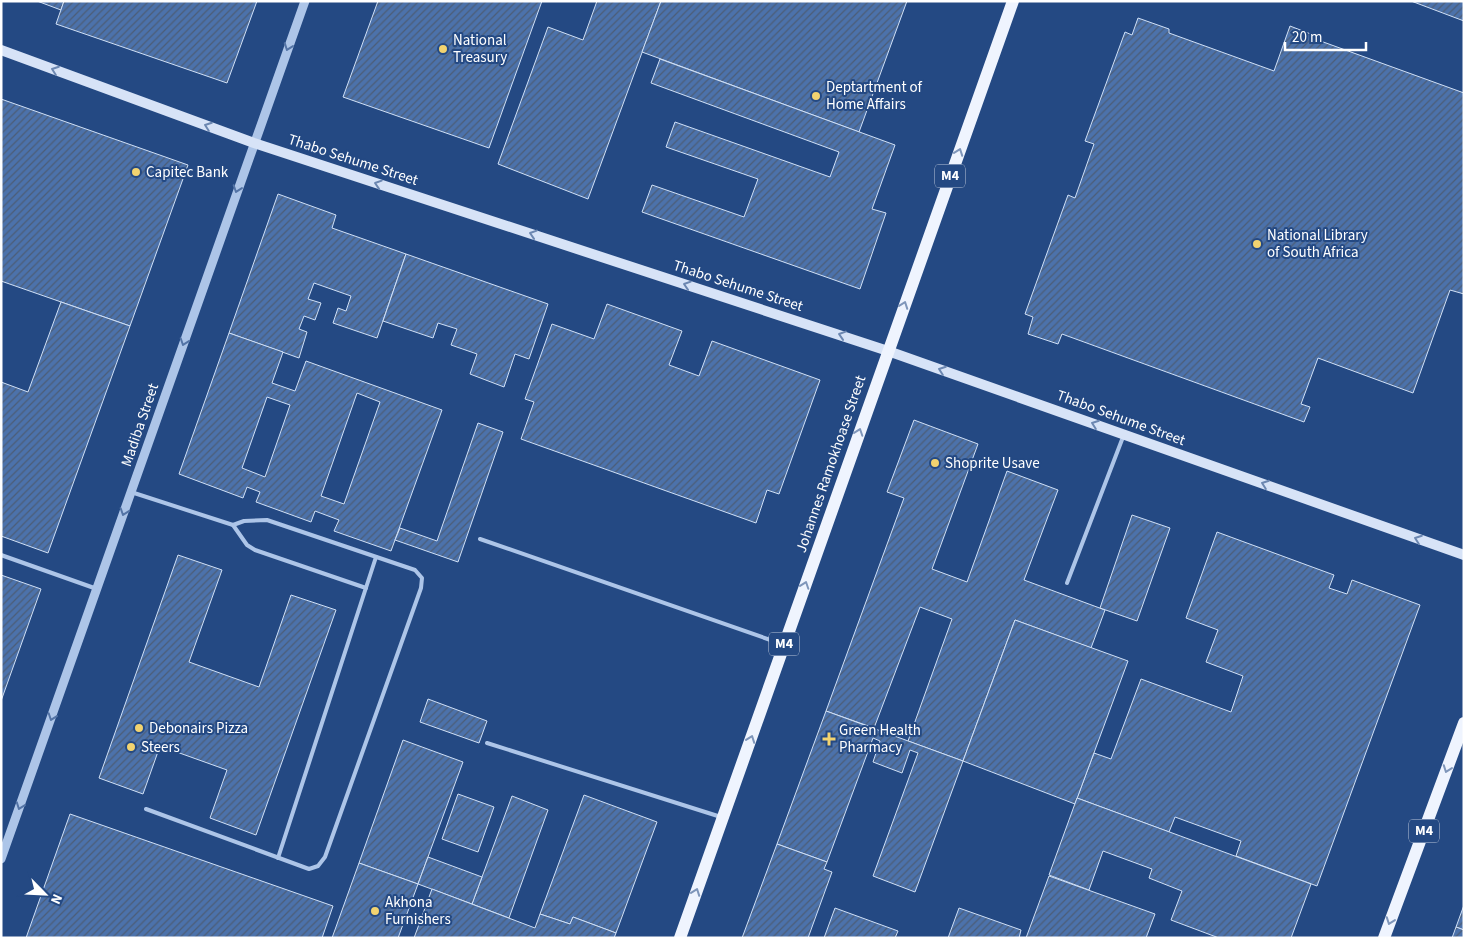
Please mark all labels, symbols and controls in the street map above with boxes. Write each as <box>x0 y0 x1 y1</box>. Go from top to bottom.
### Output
scale bar <box>1285 20 1366 52</box>
text: 20 m <box>1292 27 1322 48</box>
place label: National Treasury <box>453 30 507 68</box>
one-way arrow <box>284 42 294 51</box>
marker: National Treasury <box>437 43 449 55</box>
one-way arrow <box>52 66 60 76</box>
place label: Deptartment of Home Affairs <box>826 77 923 115</box>
marker: Deptartment of Home Affairs <box>810 90 822 102</box>
one-way arrow <box>204 122 213 132</box>
street label: Thabo Sehume Street <box>285 129 421 191</box>
one-way arrow <box>953 148 963 156</box>
place label: Capitec Bank <box>146 162 229 183</box>
road number: M4 <box>935 165 965 188</box>
marker: Capitec Bank <box>130 166 142 178</box>
one-way arrow <box>375 180 383 190</box>
one-way arrow <box>233 184 243 193</box>
place label: National Library of South Africa <box>1267 225 1368 263</box>
one-way arrow <box>529 230 537 240</box>
marker: National Library of South Africa <box>1251 238 1263 250</box>
street label: Thabo Sehume Street <box>670 255 806 317</box>
one-way arrow <box>683 281 692 291</box>
one-way arrow <box>898 301 908 309</box>
one-way arrow <box>838 331 846 341</box>
one-way arrow <box>180 338 190 346</box>
one-way arrow <box>938 366 947 376</box>
street label: Johannes Ramokhoase Street <box>791 373 871 555</box>
street label: Madiba Street <box>116 381 164 469</box>
street label: Thabo Sehume Street <box>1054 385 1188 451</box>
one-way arrow <box>1091 420 1100 430</box>
one-way arrow <box>853 429 863 437</box>
place label: Shoprite Usave <box>945 453 1040 474</box>
marker: Shoprite Usave <box>929 457 941 469</box>
one-way arrow <box>1261 480 1269 490</box>
one-way arrow <box>120 507 130 516</box>
one-way arrow <box>1414 535 1423 545</box>
one-way arrow <box>799 582 809 590</box>
road number: M4 <box>769 633 799 656</box>
one-way arrow <box>48 712 58 720</box>
place label: Debonairs Pizza <box>149 718 248 739</box>
place label: Green Health Pharmacy <box>839 720 921 758</box>
marker: Debonairs Pizza <box>133 722 145 734</box>
marker: Green Health Pharmacy <box>823 733 835 745</box>
one-way arrow <box>745 735 755 743</box>
place label: Steers <box>141 737 180 758</box>
marker: Steers <box>125 741 137 753</box>
one-way arrow <box>1443 764 1453 773</box>
one-way arrow <box>16 802 26 810</box>
road number: M4 <box>1409 819 1439 842</box>
north arrow <box>20 869 70 919</box>
one-way arrow <box>690 888 700 897</box>
text: N <box>45 891 67 907</box>
place label: Akhona Furnishers <box>385 892 451 930</box>
marker: Akhona Furnishers <box>369 905 381 917</box>
one-way arrow <box>1386 916 1396 925</box>

